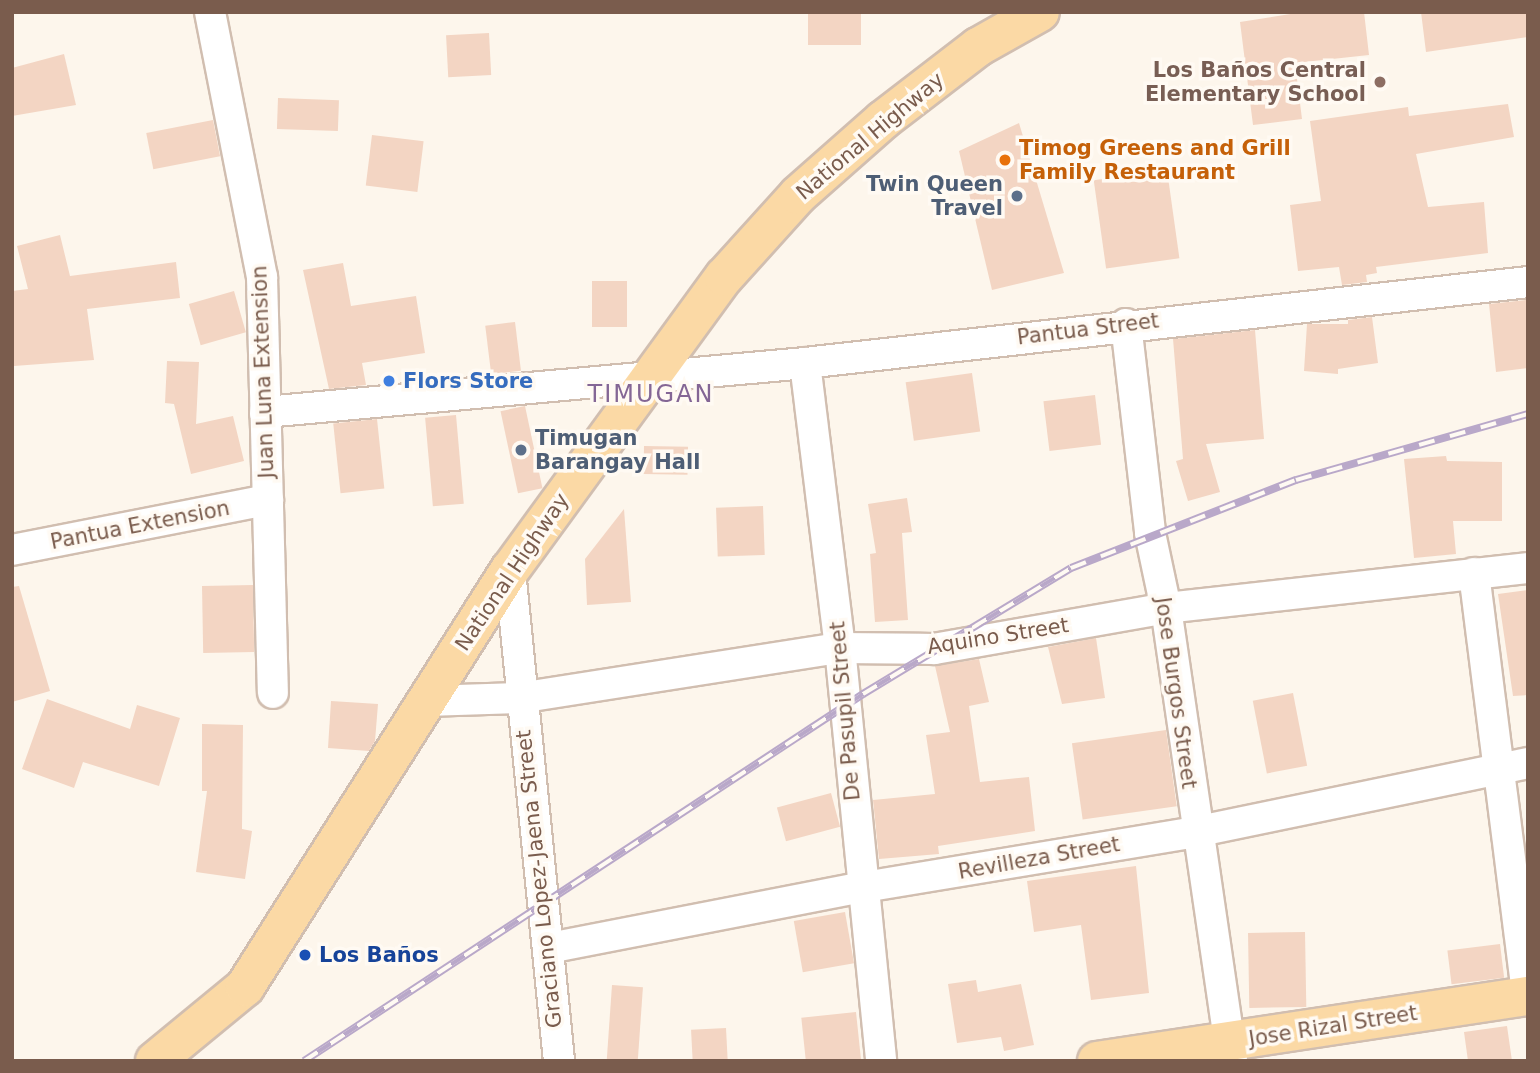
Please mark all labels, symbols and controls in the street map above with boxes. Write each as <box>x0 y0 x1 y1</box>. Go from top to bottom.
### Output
place label: Los Baños Central Elementary School <box>1145 57 1366 107</box>
street label: National Highway <box>791 67 949 205</box>
marker: Los Baños Central Elementary School <box>1372 74 1388 90</box>
place label: Timog Greens and Grill Family Restaurant <box>1019 135 1291 185</box>
marker: Timog Greens and Grill Family Restaurant <box>997 152 1013 168</box>
place label: Twin Queen Travel <box>866 171 1003 221</box>
marker: Twin Queen Travel <box>1009 188 1025 204</box>
street label: Juan Luna Extension <box>247 265 279 479</box>
street label: Pantua Street <box>1016 308 1160 350</box>
place label: Flors Store <box>403 368 533 394</box>
marker: Flors Store <box>381 373 397 389</box>
district label: TIMUGAN <box>588 381 714 409</box>
place label: Timugan Barangay Hall <box>535 425 700 475</box>
marker: Timugan Barangay Hall <box>513 442 529 458</box>
street label: National Highway <box>450 488 574 656</box>
street label: Pantua Extension <box>48 495 232 555</box>
street label: Jose Burgos Street <box>1150 596 1202 790</box>
street label: Aquino Street <box>925 612 1071 660</box>
street label: De Pasupil Street <box>825 620 865 802</box>
street label: Graciano Lopez-Jaena Street <box>511 729 567 1029</box>
street label: Revilleza Street <box>956 831 1122 885</box>
place label: Los Baños <box>319 942 439 968</box>
marker: Los Baños <box>297 947 313 963</box>
street label: Jose Rizal Street <box>1247 1000 1419 1052</box>

